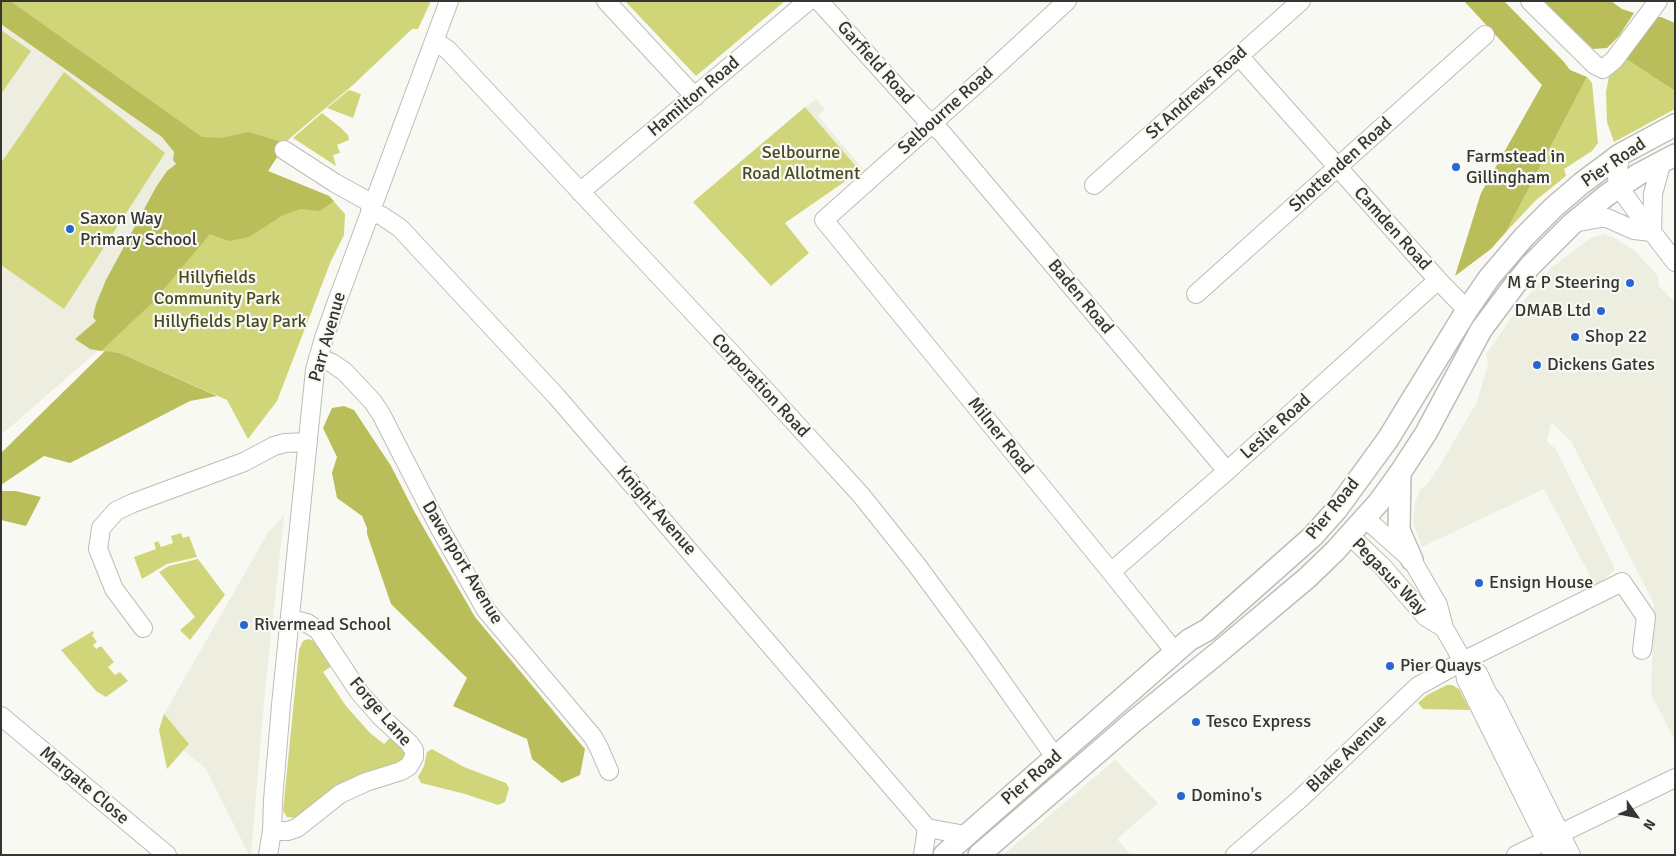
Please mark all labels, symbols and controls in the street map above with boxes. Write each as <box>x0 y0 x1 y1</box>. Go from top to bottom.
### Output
street label: Garfield Road <box>832 17 918 109</box>
street label: St Andrews Road <box>1142 42 1252 144</box>
street label: Hamilton Road <box>644 52 744 142</box>
street label: Selbourne Road <box>894 63 998 159</box>
street label: Shottenden Road <box>1285 113 1397 217</box>
street label: Pier Road <box>1578 134 1650 192</box>
park label: Selbourne Road Allotment <box>742 142 860 184</box>
place label: Farmstead in Gillingham <box>1466 146 1565 188</box>
marker: Farmstead in Gillingham <box>1450 161 1462 173</box>
street label: Camden Road <box>1349 183 1435 275</box>
place label: Saxon Way Primary School <box>80 208 197 250</box>
marker: Saxon Way Primary School <box>64 223 76 235</box>
street label: Baden Road <box>1043 255 1117 339</box>
park label: Hillyfields Community Park <box>154 267 280 310</box>
place label: M & P Steering <box>1507 272 1620 294</box>
marker: M & P Steering <box>1624 277 1636 289</box>
street label: Parr Avenue <box>305 290 351 384</box>
place label: DMAB Ltd <box>1515 300 1591 322</box>
marker: DMAB Ltd <box>1595 305 1607 317</box>
park label: Hillyfields Play Park <box>153 311 307 333</box>
place label: Shop 22 <box>1585 326 1647 348</box>
street label: Corporation Road <box>706 330 814 442</box>
marker: Shop 22 <box>1569 331 1581 343</box>
place label: Dickens Gates <box>1547 354 1655 376</box>
marker: Dickens Gates <box>1531 359 1543 371</box>
street label: Leslie Road <box>1236 390 1316 464</box>
street label: Milner Road <box>962 393 1038 479</box>
street label: Knight Avenue <box>611 462 701 560</box>
street label: Pier Road <box>1302 474 1364 544</box>
street label: Davenport Avenue <box>417 498 507 628</box>
street label: Pegasus Way <box>1347 534 1431 620</box>
place label: Ensign House <box>1489 572 1593 594</box>
marker: Ensign House <box>1473 577 1485 589</box>
place label: Rivermead School <box>254 614 391 636</box>
marker: Rivermead School <box>238 619 250 631</box>
place label: Pier Quays <box>1400 655 1481 677</box>
marker: Pier Quays <box>1384 660 1396 672</box>
street label: Forge Lane <box>344 673 416 751</box>
street label: Blake Avenue <box>1302 710 1392 798</box>
place label: Tesco Express <box>1206 711 1311 733</box>
marker: Tesco Express <box>1190 716 1202 728</box>
street label: Margate Close <box>35 742 133 830</box>
street label: Pier Road <box>997 746 1067 810</box>
place label: Domino's <box>1191 785 1262 807</box>
marker: Domino's <box>1175 790 1187 802</box>
north arrow <box>1611 791 1661 841</box>
text: N <box>1639 816 1659 833</box>

